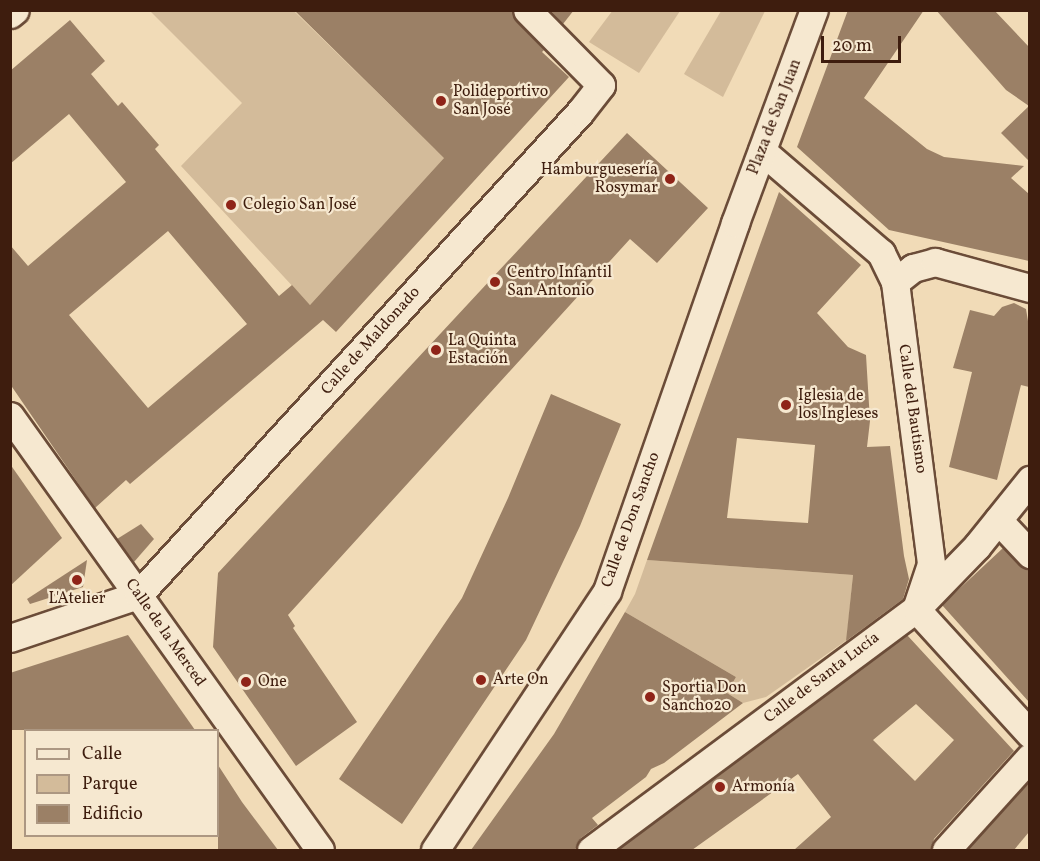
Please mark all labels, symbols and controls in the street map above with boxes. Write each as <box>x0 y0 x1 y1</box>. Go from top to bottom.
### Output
scale bar <box>824 24 904 62</box>
text: 20 m <box>832 34 872 59</box>
street label: Plaza de San Juan <box>744 56 806 178</box>
place label: Polideportivo San José <box>453 82 548 120</box>
marker: Polideportivo San José <box>434 94 448 108</box>
place label: Hamburguesería Rosymar <box>541 160 658 198</box>
marker: Hamburguesería Rosymar <box>663 172 677 186</box>
place label: Colegio San José <box>243 195 357 215</box>
marker: Colegio San José <box>224 198 238 212</box>
place label: Centro Infantil San Antonio <box>507 263 612 301</box>
marker: Centro Infantil San Antonio <box>488 275 502 289</box>
street label: Calle de Maldonado <box>317 283 425 399</box>
place label: La Quinta Estación <box>448 331 517 369</box>
marker: La Quinta Estación <box>429 343 443 357</box>
street label: Calle del Bautismo <box>893 343 931 475</box>
place label: Iglesia de los Ingleses <box>798 386 878 424</box>
marker: Iglesia de los Ingleses <box>779 398 793 412</box>
street label: Calle de Don Sancho <box>598 450 664 590</box>
marker: L'Atelier <box>70 573 84 587</box>
street label: Calle de la Merced <box>121 575 209 691</box>
place label: L'Atelier <box>49 589 105 609</box>
street label: Calle de Santa Lucía <box>760 628 884 728</box>
place label: Arte On <box>493 670 548 690</box>
place label: One <box>258 672 287 692</box>
marker: Arte On <box>474 673 488 687</box>
marker: One <box>239 675 253 689</box>
place label: Sportia Don Sancho20 <box>662 678 747 716</box>
marker: Sportia Don Sancho20 <box>643 690 657 704</box>
legend <box>24 729 219 837</box>
text: Calle <box>82 742 122 767</box>
text: Parque <box>82 772 137 797</box>
place label: Armonía <box>732 777 795 797</box>
marker: Armonía <box>713 780 727 794</box>
text: Edificio <box>82 802 143 827</box>

